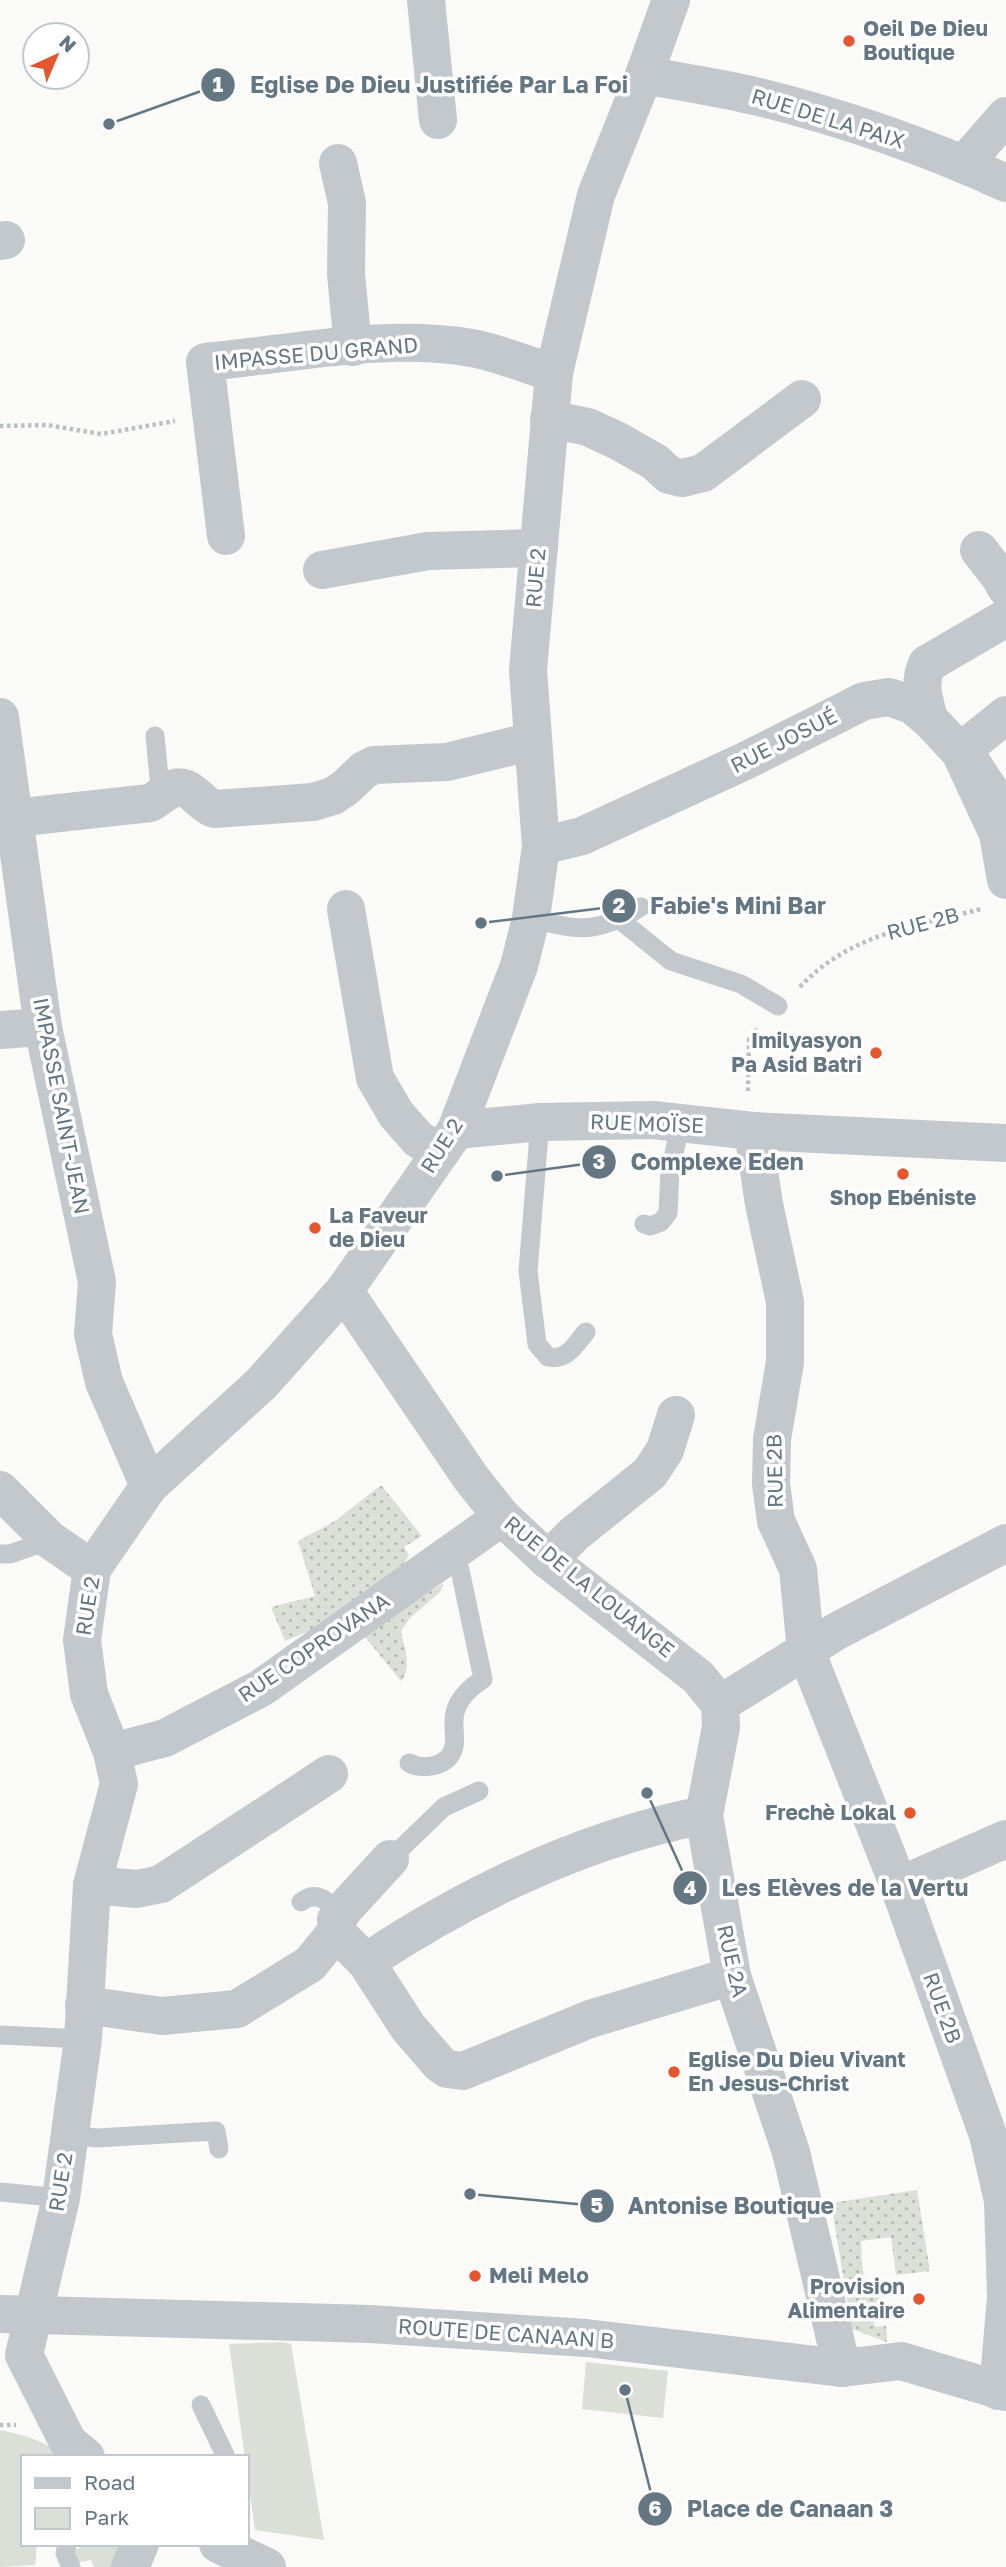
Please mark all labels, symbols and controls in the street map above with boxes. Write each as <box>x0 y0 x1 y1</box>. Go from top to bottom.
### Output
place label: Oeil De Dieu Boutique <box>863 15 988 65</box>
north arrow <box>21 21 91 91</box>
text: N <box>55 30 81 57</box>
marker: Oeil De Dieu Boutique <box>841 33 857 49</box>
callout: Eglise De Dieu Justifiée Par La Foi <box>201 63 642 107</box>
text: Eglise De Dieu Justifiée Par La Foi <box>250 70 628 98</box>
text: 1 <box>213 71 224 97</box>
street label: RUE DE LA PAIX <box>749 82 908 154</box>
street label: IMPASSE DU GRAND <box>213 331 419 375</box>
street label: RUE 2 <box>519 547 551 609</box>
street label: RUE JOSUÉ <box>726 702 841 778</box>
callout: Fabie's Mini Bar <box>601 884 840 928</box>
text: Fabie's Mini Bar <box>650 891 826 919</box>
text: 2 <box>613 892 626 918</box>
street label: RUE 2B <box>884 901 962 945</box>
street label: IMPASSE SAINT-JEAN <box>28 995 96 1216</box>
place label: Imilyasyon Pa Asid Batri <box>731 1027 862 1077</box>
marker: Imilyasyon Pa Asid Batri <box>868 1045 884 1061</box>
street label: RUE MOÏSE <box>590 1108 704 1138</box>
street label: RUE 2 <box>414 1113 468 1178</box>
callout: Complexe Eden <box>582 1140 818 1184</box>
text: Complexe Eden <box>630 1147 804 1175</box>
text: 3 <box>593 1148 605 1174</box>
marker: Shop Ebéniste <box>895 1166 911 1182</box>
place label: Shop Ebéniste <box>830 1184 976 1210</box>
place label: La Faveur de Dieu <box>329 1202 428 1252</box>
marker: La Faveur de Dieu <box>307 1220 323 1236</box>
street label: RUE 2B <box>760 1434 788 1508</box>
street label: RUE DE LA LOUANGE <box>499 1510 680 1663</box>
street label: RUE 2 <box>70 1574 105 1637</box>
street label: RUE COPROVANA <box>233 1587 394 1707</box>
place label: Frechè Lokal <box>765 1799 896 1825</box>
marker: Frechè Lokal <box>902 1805 918 1821</box>
callout: Les Elèves de la Vertu <box>673 1866 983 1910</box>
text: Les Elèves de la Vertu <box>722 1873 969 1901</box>
text: 4 <box>683 1875 697 1901</box>
street label: RUE 2A <box>712 1922 754 2000</box>
street label: RUE 2B <box>918 1969 968 2047</box>
place label: Eglise Du Dieu Vivant En Jesus-Christ <box>688 2046 906 2096</box>
marker: Eglise Du Dieu Vivant En Jesus-Christ <box>666 2064 682 2080</box>
street label: RUE 2 <box>43 2150 78 2213</box>
callout: Antonise Boutique <box>579 2184 848 2228</box>
text: Antonise Boutique <box>628 2191 834 2219</box>
text: 5 <box>591 2192 604 2218</box>
place label: Meli Melo <box>489 2262 589 2288</box>
marker: Meli Melo <box>467 2268 483 2284</box>
place label: Provision Alimentaire <box>787 2273 905 2323</box>
marker: Provision Alimentaire <box>911 2291 927 2307</box>
street label: ROUTE DE CANAAN B <box>397 2312 615 2354</box>
legend <box>21 2455 248 2546</box>
text: Road <box>84 2469 135 2495</box>
callout: Place de Canaan 3 <box>638 2487 907 2531</box>
text: Place de Canaan 3 <box>687 2494 893 2522</box>
text: 6 <box>648 2495 662 2521</box>
text: Park <box>84 2504 130 2530</box>

